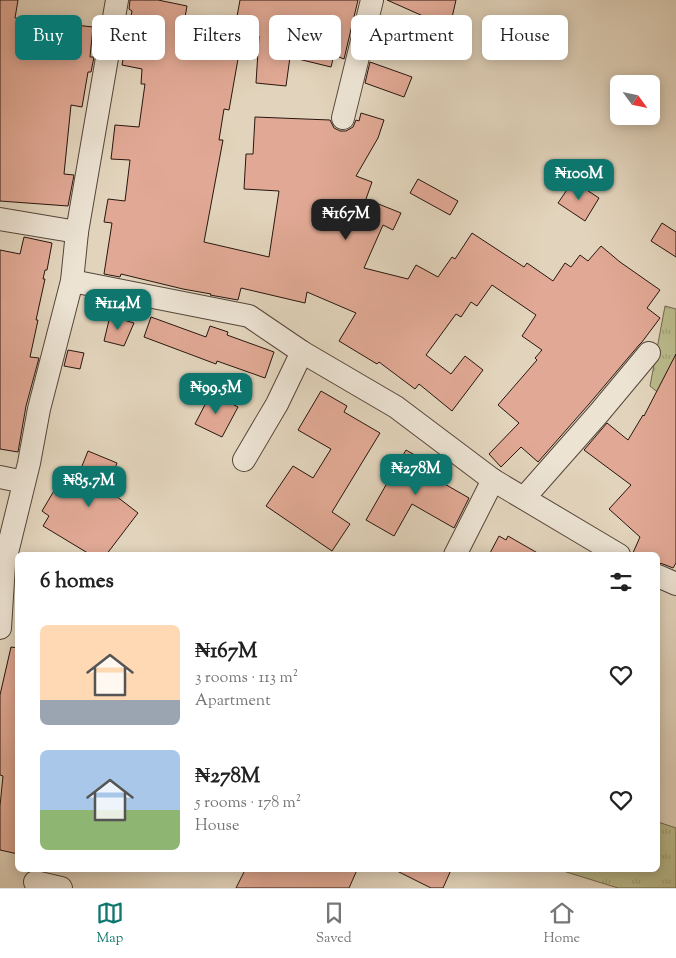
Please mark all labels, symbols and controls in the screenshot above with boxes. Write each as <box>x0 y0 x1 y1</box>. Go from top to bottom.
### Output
chip: Buy <box>15 15 82 60</box>
chip: Rent <box>92 15 165 60</box>
chip: Filters <box>175 15 259 60</box>
chip: New <box>269 15 341 60</box>
chip: Apartment <box>351 15 472 60</box>
chip: House <box>482 15 568 60</box>
north arrow <box>610 75 660 125</box>
map controls <box>610 75 660 125</box>
pin: ₦100M <box>544 158 614 201</box>
text: ₦100M <box>555 163 603 186</box>
pin: ₦167M <box>311 198 381 241</box>
text: ₦167M <box>322 203 370 226</box>
pin: ₦114M <box>83 288 153 331</box>
text: ₦114M <box>95 293 141 316</box>
pin: ₦99.5M <box>175 372 257 415</box>
text: ₦99.5M <box>190 377 242 400</box>
pin: ₦278M <box>381 454 451 496</box>
text: ₦278M <box>391 458 441 481</box>
pin: ₦85.7M <box>48 466 130 508</box>
text: ₦85.7M <box>63 470 115 493</box>
text: 6 homes <box>40 567 114 597</box>
icon: filters <box>607 568 635 596</box>
text: ₦167M <box>195 637 257 667</box>
icon: home <box>80 645 140 705</box>
icon: heart <box>607 661 635 689</box>
text: 3 rooms · 113 m² <box>195 667 298 690</box>
text: Apartment <box>195 690 271 713</box>
text: ₦278M <box>195 762 260 792</box>
icon: home <box>80 770 140 830</box>
icon: heart <box>607 786 635 814</box>
text: 5 rooms · 178 m² <box>195 792 301 815</box>
text: House <box>195 815 239 838</box>
tab: Map <box>96 899 124 949</box>
tab: Saved <box>316 899 352 949</box>
tab: Home <box>543 899 580 949</box>

